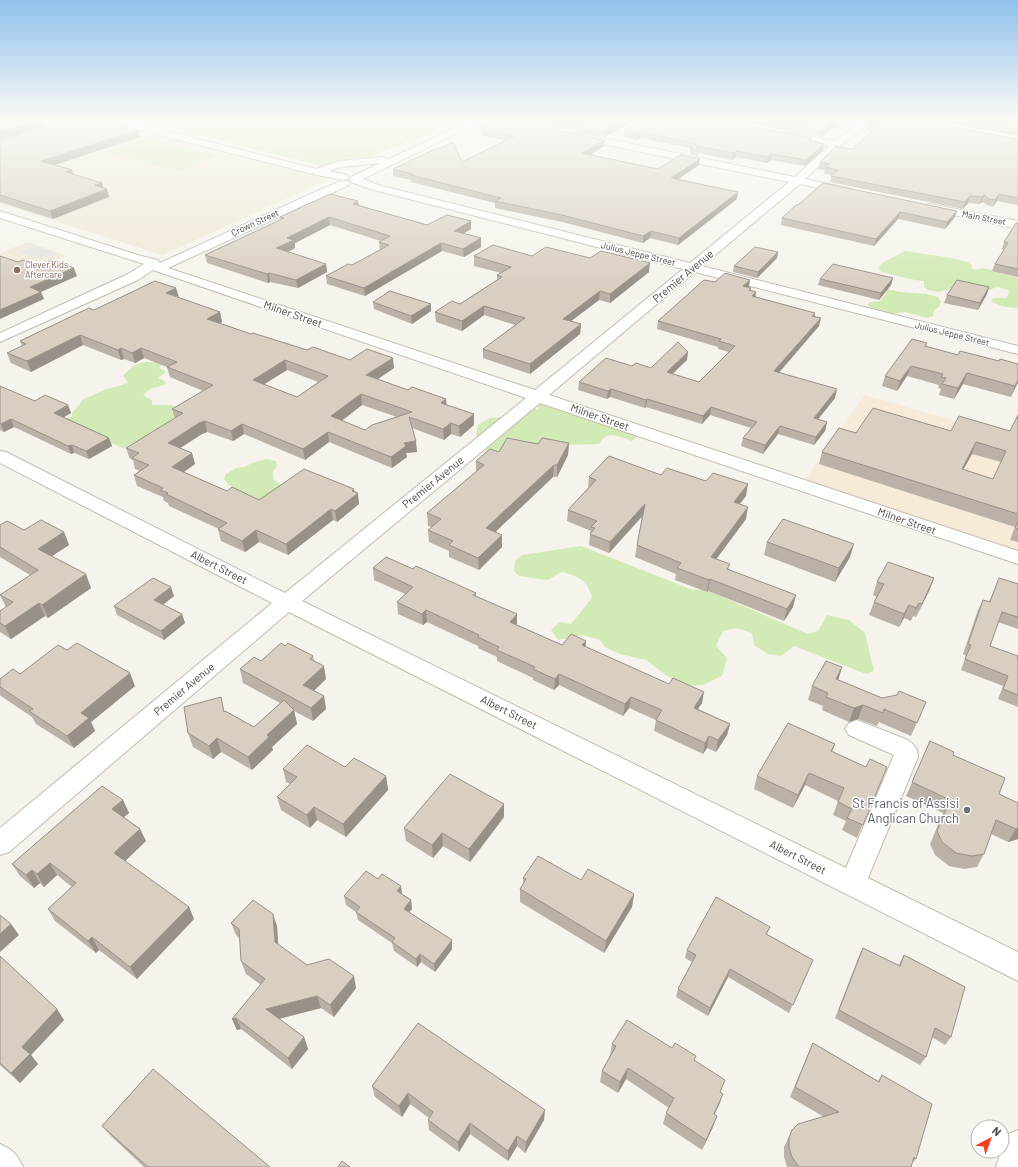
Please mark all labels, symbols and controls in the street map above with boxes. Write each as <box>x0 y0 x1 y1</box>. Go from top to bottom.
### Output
street label: Crown Street <box>229 207 280 238</box>
street label: Main Street <box>961 208 1007 227</box>
street label: Julius Jeppe Street <box>600 239 677 268</box>
street label: Premier Avenue <box>650 246 716 305</box>
place label: Clever Kids Aftercare <box>25 259 68 280</box>
marker: Clever Kids Aftercare <box>12 265 22 275</box>
street label: Milner Street <box>262 297 324 330</box>
street label: Julius Jeppe Street <box>914 319 991 348</box>
street label: Milner Street <box>569 400 631 433</box>
street label: Premier Avenue <box>399 453 466 510</box>
street label: Milner Street <box>876 504 938 537</box>
street label: Albert Street <box>189 547 250 586</box>
street label: Premier Avenue <box>151 659 217 718</box>
street label: Albert Street <box>479 692 540 731</box>
place label: St Francis of Assisi Anglican Church <box>852 795 959 826</box>
marker: St Francis of Assisi Anglican Church <box>962 805 972 815</box>
street label: Albert Street <box>768 837 829 876</box>
north arrow <box>970 1119 1010 1159</box>
text: N <box>990 1124 1004 1138</box>

